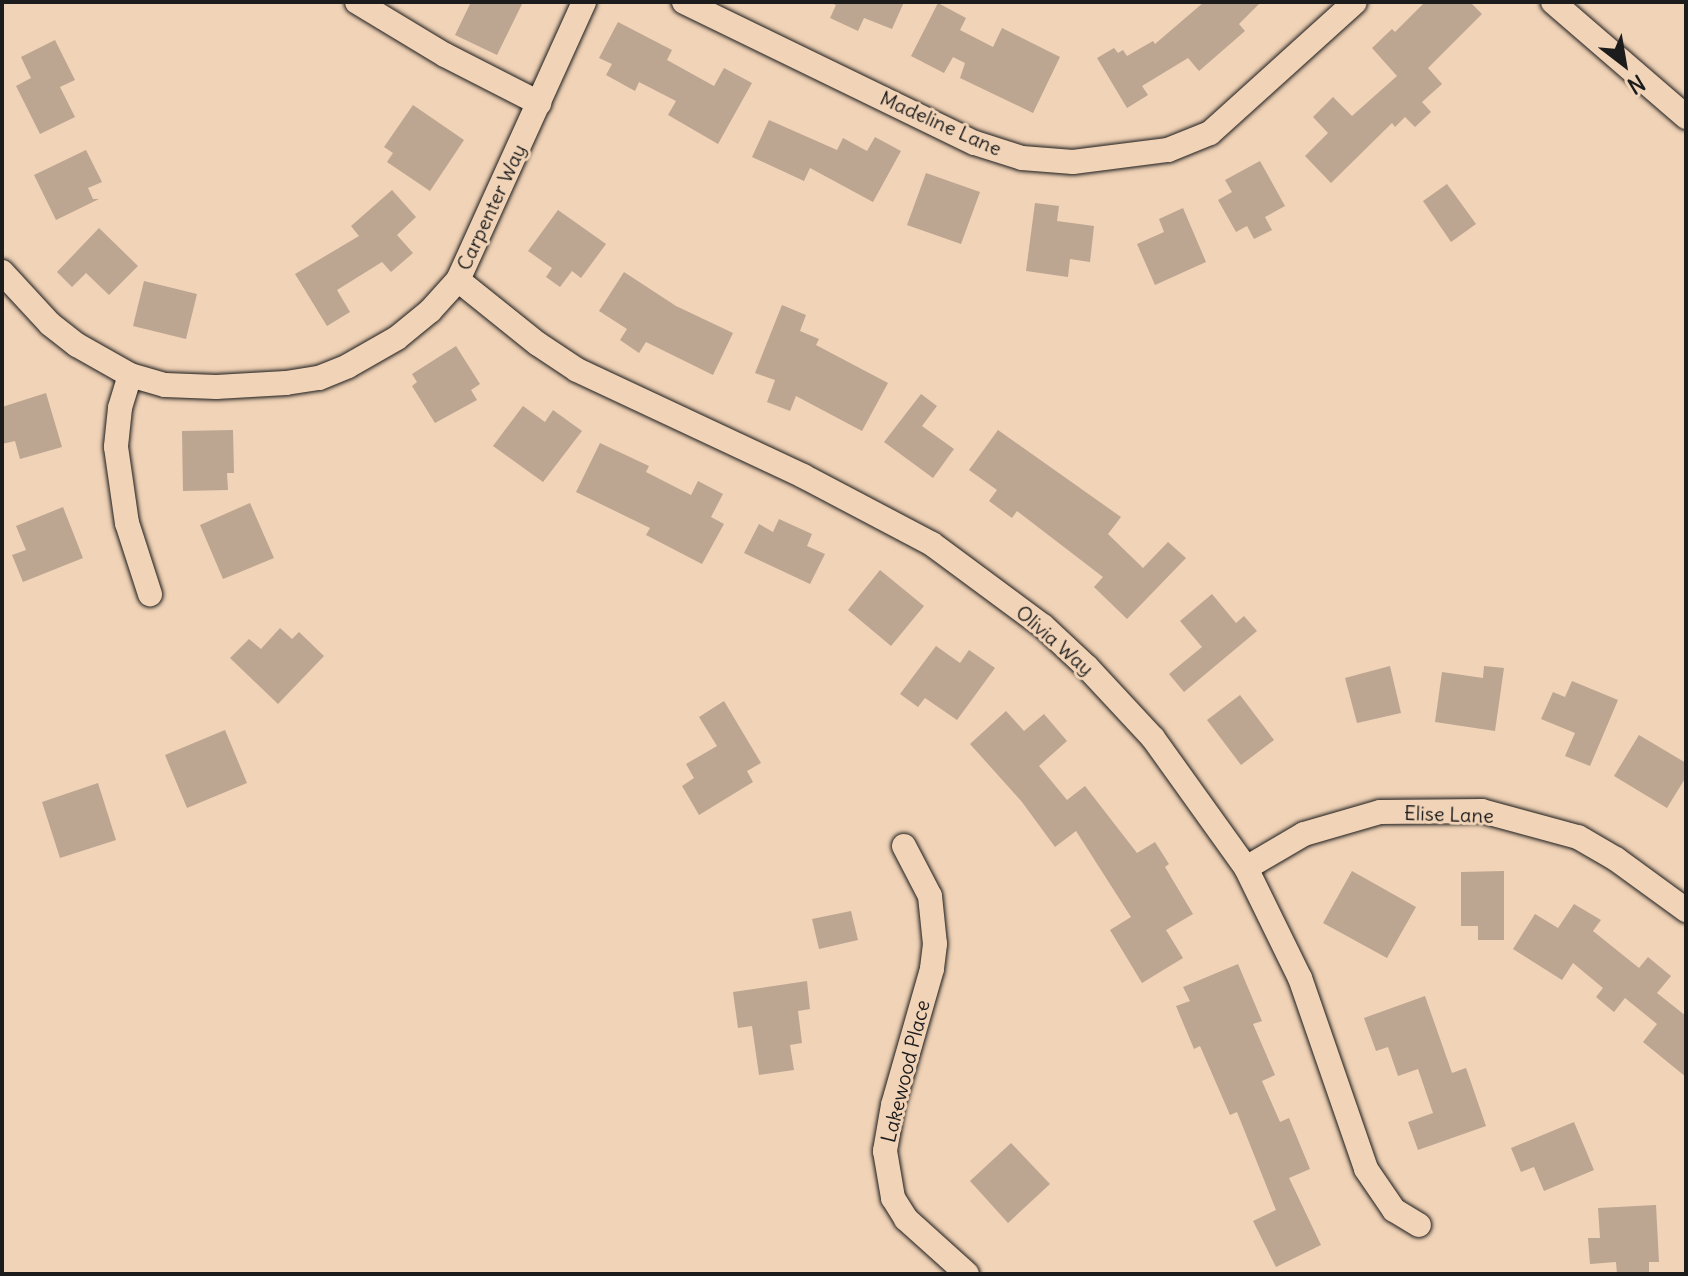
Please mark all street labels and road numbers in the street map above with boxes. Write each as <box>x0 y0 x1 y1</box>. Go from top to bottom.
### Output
street label: Madeline Lane <box>877 86 1005 160</box>
street label: Carpenter Way <box>451 140 531 274</box>
street label: Olivia Way <box>1011 600 1099 680</box>
street label: Elise Lane <box>1404 800 1494 828</box>
street label: Lakewood Place <box>876 997 934 1145</box>

